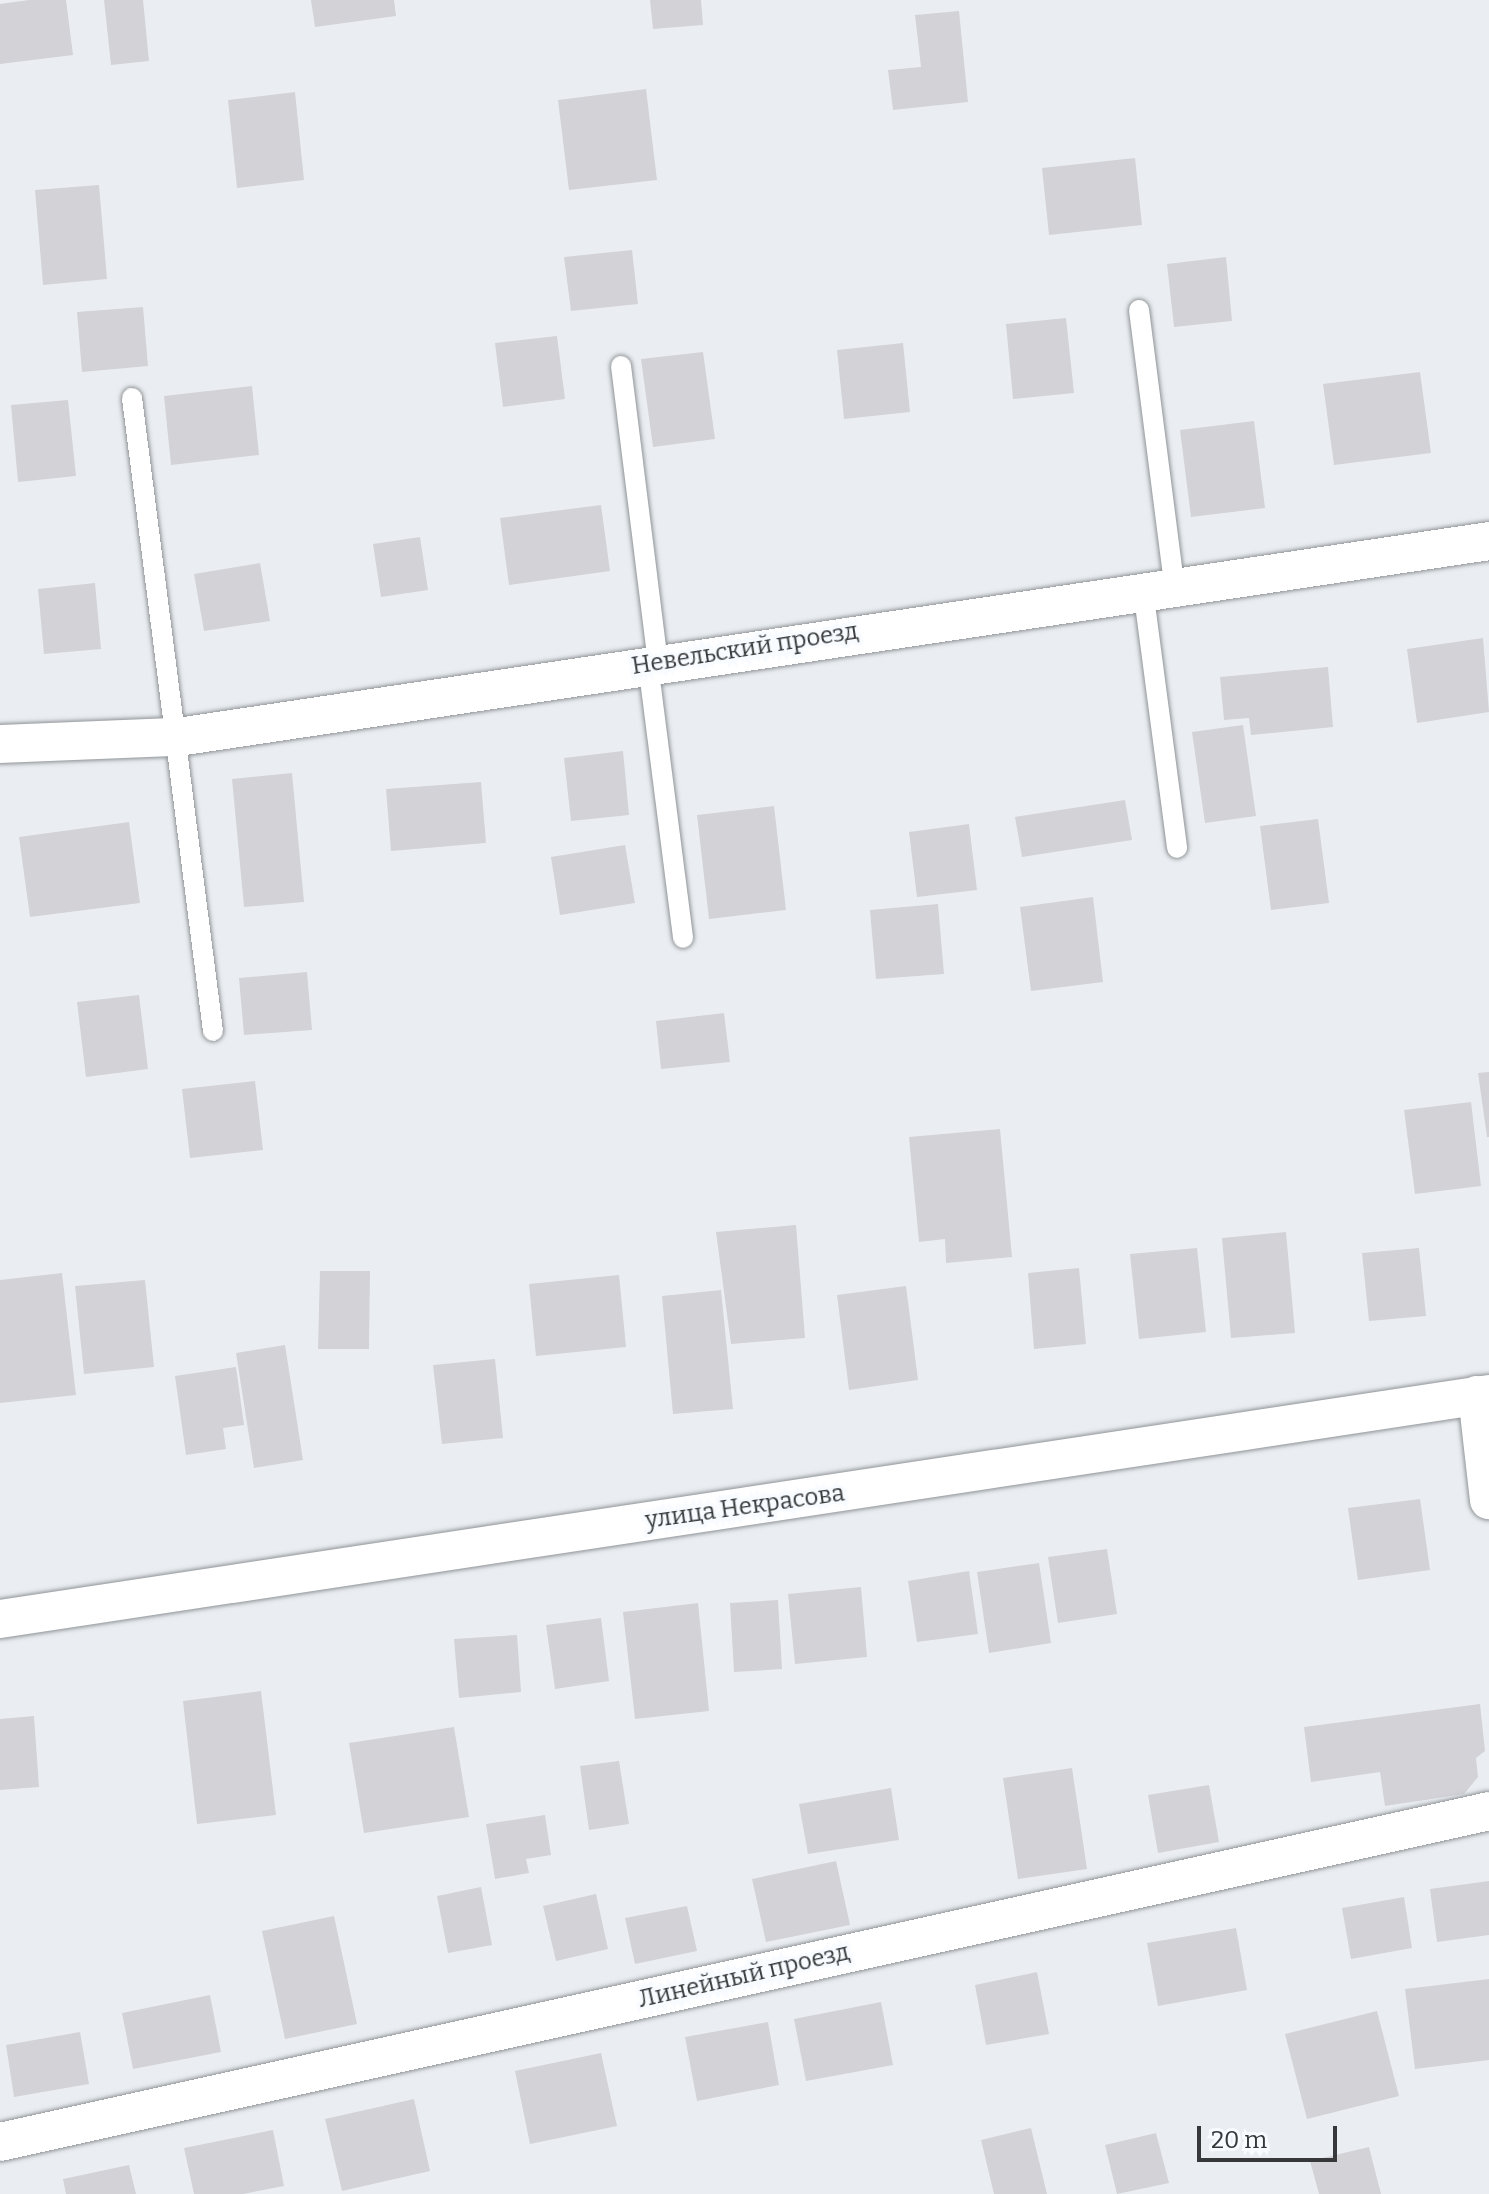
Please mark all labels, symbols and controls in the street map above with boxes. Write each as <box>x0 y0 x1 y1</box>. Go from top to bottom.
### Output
street label: Невельский проезд <box>630 617 860 681</box>
street label: улица Некрасова <box>644 1479 846 1535</box>
street label: Линейный проезд <box>636 1938 852 2014</box>
scale bar <box>1201 2110 1341 2160</box>
text: 20 m <box>1211 2126 1267 2154</box>

